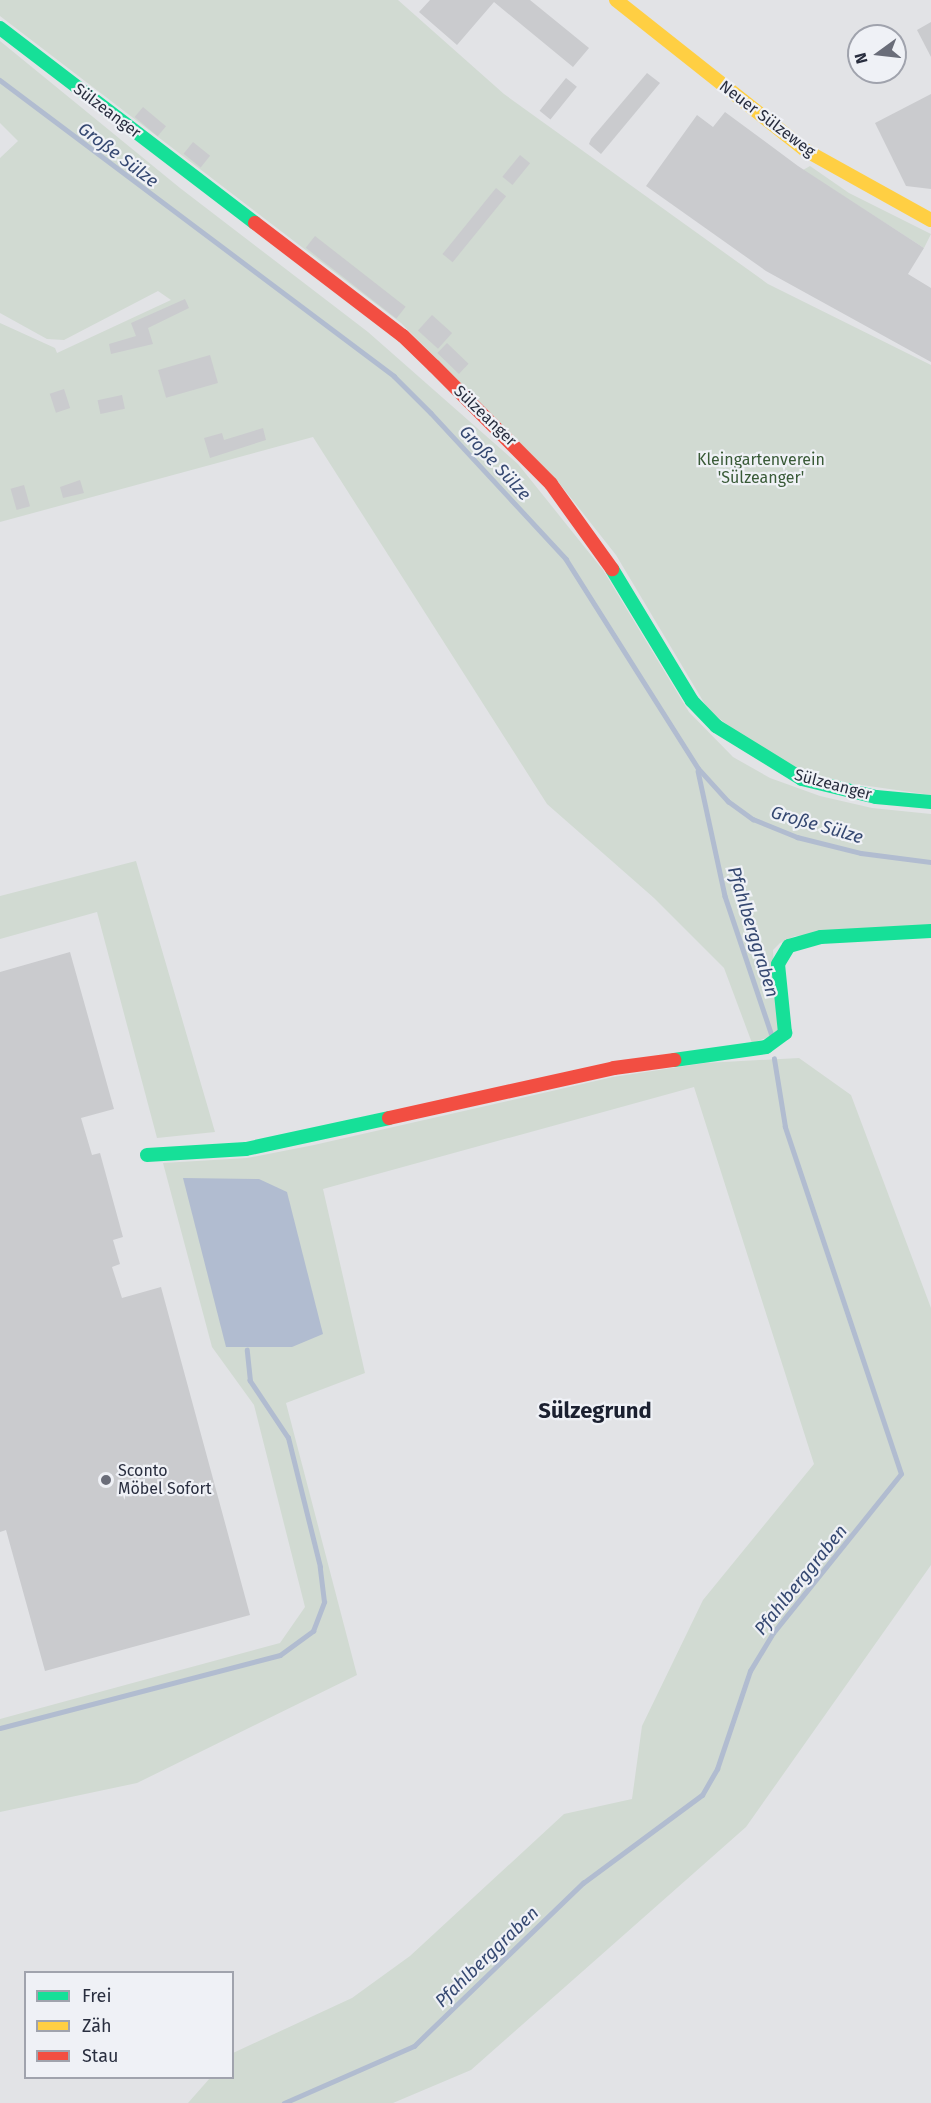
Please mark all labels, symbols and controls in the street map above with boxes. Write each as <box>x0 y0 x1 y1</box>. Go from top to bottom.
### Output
north arrow <box>847 24 907 84</box>
text: N <box>851 51 872 66</box>
street label: Neuer Sülzeweg <box>715 77 819 161</box>
street label: Sülzeanger <box>70 79 144 143</box>
water label: Große Sülze <box>74 118 162 192</box>
street label: Sülzeanger <box>450 382 520 450</box>
water label: Große Sülze <box>455 421 535 505</box>
park label: Kleingartenverein 'Sülzeanger' <box>697 450 825 488</box>
street label: Sülzeanger <box>792 765 874 805</box>
water label: Große Sülze <box>768 802 866 848</box>
water label: Pfahlberggraben <box>723 864 783 1000</box>
district label: Sülzegrund <box>538 1398 652 1424</box>
place label: Sconto Möbel Sofort <box>118 1461 212 1499</box>
marker: Sconto Möbel Sofort <box>99 1473 113 1487</box>
water label: Pfahlberggraben <box>750 1521 852 1639</box>
water label: Pfahlberggraben <box>431 1902 543 2012</box>
legend <box>24 1971 234 2079</box>
text: Frei <box>82 1985 112 2007</box>
text: Zäh <box>82 2015 111 2037</box>
text: Stau <box>82 2045 118 2067</box>

